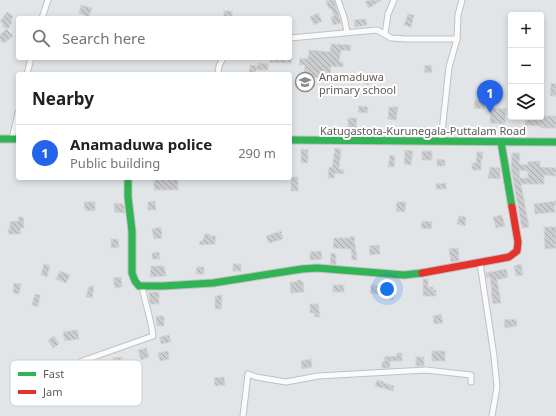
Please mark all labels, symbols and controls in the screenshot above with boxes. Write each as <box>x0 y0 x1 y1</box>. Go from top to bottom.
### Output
map controls <box>508 12 544 120</box>
button: + <box>508 12 544 48</box>
search box <box>16 16 292 60</box>
icon: search <box>30 27 52 49</box>
text: Search here <box>62 28 145 48</box>
button: − <box>508 48 544 84</box>
place label: Anamaduwa primary school <box>319 69 396 97</box>
school or university icon: Anamaduwa primary school <box>294 71 316 93</box>
pin: 1 <box>477 80 503 113</box>
button: layers <box>508 84 544 120</box>
text: Nearby <box>32 87 94 110</box>
street label: Katugastota-Kurunegala-Puttalam Road <box>320 123 526 138</box>
text: Anamaduwa police <box>70 134 212 154</box>
text: 1 <box>41 144 49 162</box>
text: 290 m <box>238 144 276 162</box>
text: Public building <box>70 154 160 172</box>
your location <box>377 279 397 299</box>
legend <box>10 360 142 406</box>
text: Fast <box>43 366 64 381</box>
text: Jam <box>42 384 62 399</box>

